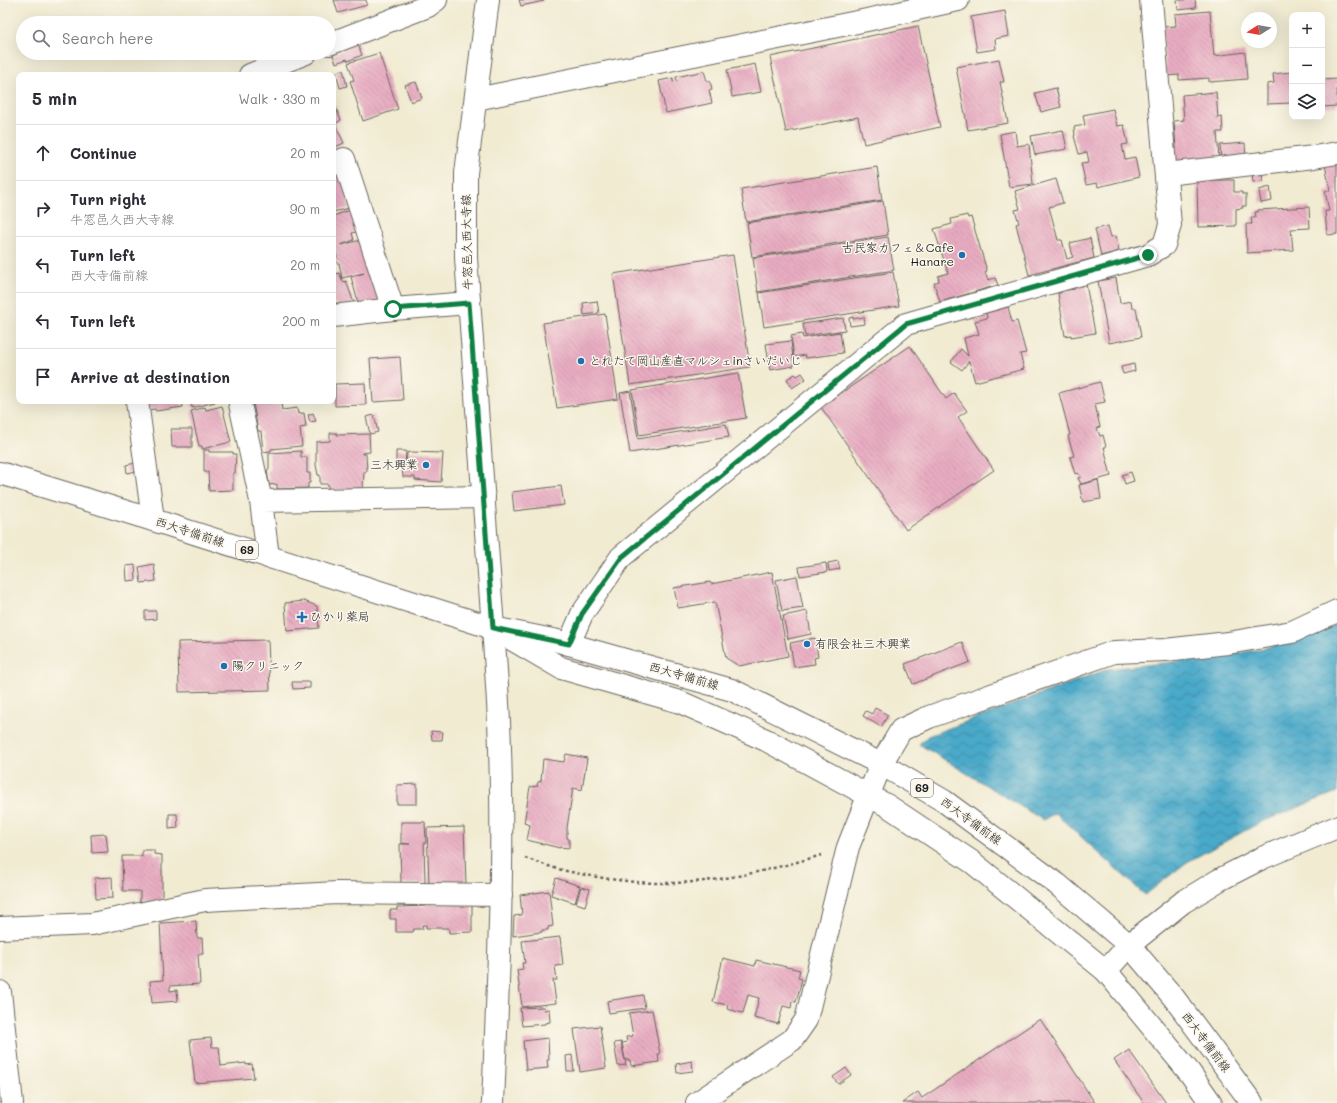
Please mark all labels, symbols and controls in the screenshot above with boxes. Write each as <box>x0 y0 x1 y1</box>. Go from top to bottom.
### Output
north arrow <box>1241 12 1277 48</box>
map controls <box>1289 12 1325 120</box>
button: + <box>1289 12 1325 48</box>
search box <box>16 16 336 60</box>
icon: search <box>30 27 52 49</box>
text: Search here <box>62 28 153 48</box>
button: − <box>1289 48 1325 84</box>
button: layers <box>1289 84 1325 120</box>
text: 5 min <box>32 87 77 109</box>
text: Walk · 330 m <box>239 90 320 107</box>
icon: ahead <box>32 142 54 164</box>
text: Continue <box>70 143 137 163</box>
text: 20 m <box>290 144 320 161</box>
text: Turn right <box>70 189 147 209</box>
street label: 牛窓邑久西大寺線 <box>457 194 475 290</box>
icon: right <box>32 198 54 220</box>
text: 90 m <box>290 200 320 217</box>
text: 牛窓邑久西大寺線 <box>70 210 174 227</box>
place label: 古民家カフェ＆Cafe Hanare <box>842 239 954 269</box>
text: Turn left <box>70 245 135 265</box>
route end <box>1139 246 1157 264</box>
marker: 古民家カフェ＆Cafe Hanare <box>957 250 967 260</box>
icon: left <box>32 254 54 276</box>
text: 20 m <box>290 256 320 273</box>
text: 西大寺備前線 <box>70 266 148 283</box>
route start <box>384 300 402 318</box>
icon: left <box>32 310 54 332</box>
text: Turn left <box>70 311 135 331</box>
text: 200 m <box>282 312 320 329</box>
place label: とれたて岡山産直マルシェinさいだいじ <box>589 352 802 368</box>
marker: とれたて岡山産直マルシェinさいだいじ <box>576 356 586 366</box>
icon: arrive <box>32 366 54 388</box>
text: Arrive at destination <box>70 367 230 387</box>
place label: 三木興業 <box>370 456 418 472</box>
marker: 三木興業 <box>421 460 431 470</box>
street label: 西大寺備前線 <box>154 512 227 550</box>
road number: 69 <box>236 541 258 559</box>
place label: ひかり薬局 <box>310 608 370 624</box>
marker: ひかり薬局 <box>297 612 307 622</box>
place label: 有限会社三木興業 <box>815 635 911 651</box>
marker: 有限会社三木興業 <box>802 639 812 649</box>
place label: 陽クリニック <box>232 657 304 673</box>
street label: 西大寺備前線 <box>647 657 721 693</box>
marker: 陽クリニック <box>219 661 229 671</box>
road number: 69 <box>911 779 933 797</box>
street label: 西大寺備前線 <box>938 793 1005 848</box>
street label: 西大寺備前線 <box>1179 1008 1235 1075</box>

